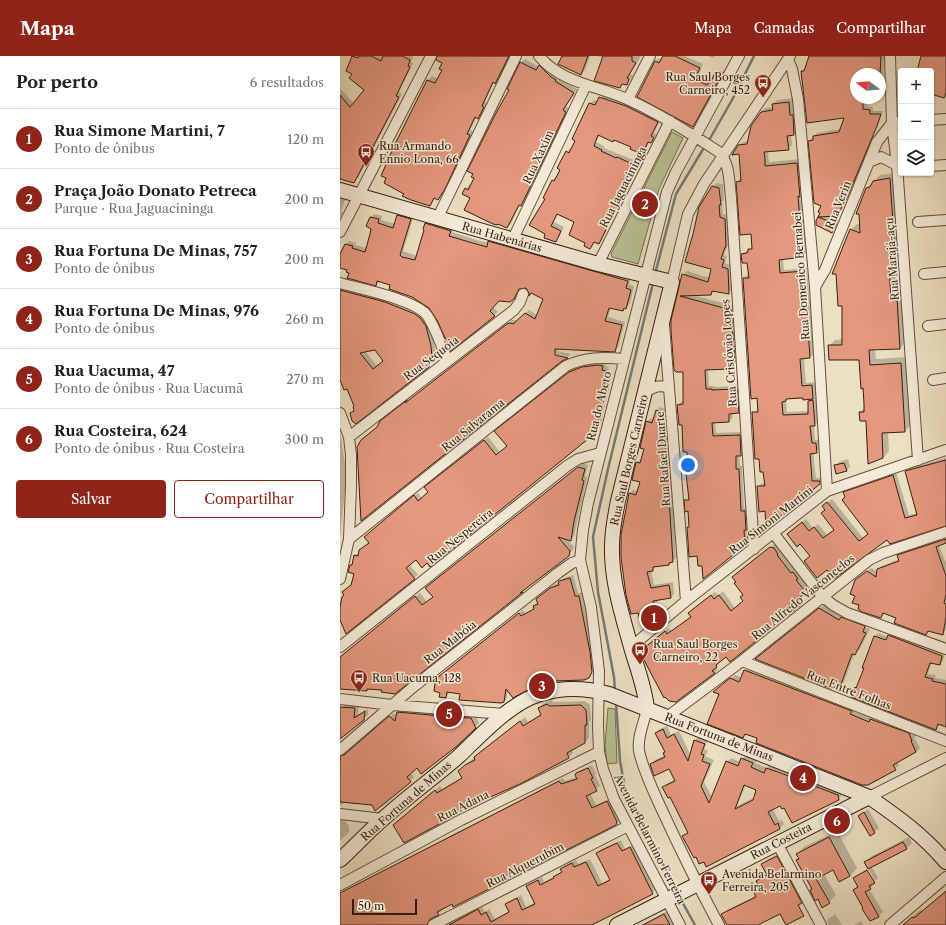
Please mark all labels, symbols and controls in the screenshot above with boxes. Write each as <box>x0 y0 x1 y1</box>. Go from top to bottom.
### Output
text: Mapa <box>20 17 75 40</box>
text: Mapa <box>694 19 732 37</box>
text: Camadas <box>754 19 814 37</box>
text: Compartilhar <box>836 19 926 37</box>
north arrow <box>850 68 886 104</box>
map controls <box>898 68 934 176</box>
button: + <box>898 68 934 104</box>
place label: Rua Saul Borges Carneiro, 452 <box>666 70 750 97</box>
text: Por perto <box>16 72 98 92</box>
bus stop icon: Rua Saul Borges Carneiro, 452 <box>753 73 773 98</box>
text: 6 resultados <box>250 74 324 90</box>
button: − <box>898 104 934 140</box>
text: Rua Simone Martini, 7 <box>54 121 225 140</box>
street label: Rua Xaxim <box>519 127 557 186</box>
text: 1 <box>26 131 32 147</box>
text: 120 m <box>287 131 324 147</box>
place label: Rua Armando Ennio Lona, 66 <box>379 139 459 166</box>
text: Ponto de ônibus <box>54 140 155 156</box>
button: layers <box>898 140 934 176</box>
bus stop icon: Rua Armando Ennio Lona, 66 <box>356 142 376 167</box>
street label: Rua Jaguacininga <box>597 144 650 230</box>
street label: Rua Verin <box>822 179 854 231</box>
text: Praça João Donato Petreca <box>54 181 257 200</box>
pin: 2 <box>632 189 658 219</box>
text: 2 <box>25 191 33 207</box>
text: 200 m <box>284 191 324 207</box>
text: Parque · Rua Jaguacininga <box>54 200 214 216</box>
street label: Rua Domenico Bernabei <box>789 211 812 341</box>
street label: Rua Marajá-açu <box>882 217 902 301</box>
street label: Rua Habenárias <box>460 219 544 255</box>
text: Rua Fortuna De Minas, 757 <box>54 241 257 260</box>
text: 3 <box>25 251 33 267</box>
text: 200 m <box>284 251 324 267</box>
text: Ponto de ônibus <box>54 260 155 276</box>
street label: Rua Cristóvão Lopes <box>718 299 740 407</box>
text: Rua Fortuna De Minas, 976 <box>54 301 259 320</box>
text: 4 <box>25 311 33 327</box>
text: 260 m <box>285 311 324 327</box>
text: Ponto de ônibus <box>54 320 155 336</box>
street label: Rua Sequóia <box>401 333 462 383</box>
text: Rua Uacuma, 47 <box>54 361 175 380</box>
street label: Rua do Abeto <box>584 370 614 442</box>
text: 5 <box>25 371 33 387</box>
text: 270 m <box>286 371 324 387</box>
text: Ponto de ônibus · Rua Uacumã <box>54 380 243 396</box>
street label: Rua Saul Borges Carneiro <box>607 393 651 527</box>
street label: Rua Salvarama <box>439 395 507 455</box>
street label: Rua Rafael Duarte <box>653 411 673 507</box>
text: Rua Costeira, 624 <box>54 421 187 440</box>
text: 6 <box>25 431 33 447</box>
text: 300 m <box>285 431 324 447</box>
text: Ponto de ônibus · Rua Costeira <box>54 440 245 456</box>
your location <box>678 455 698 475</box>
button: Salvar <box>16 480 166 518</box>
button: Compartilhar <box>174 480 324 518</box>
street label: Rua Simoni Martini <box>726 483 816 557</box>
street label: Rua Nespereira <box>424 505 496 567</box>
street label: Rua Alfredo Vasconcelos <box>749 551 858 643</box>
pin: 1 <box>641 603 667 633</box>
street label: Rua Mabóia <box>421 617 479 667</box>
place label: Rua Saul Borges Carneiro, 22 <box>653 637 738 664</box>
bus stop icon: Rua Saul Borges Carneiro, 22 <box>630 640 650 665</box>
street label: Rua Entre Folhas <box>805 667 893 713</box>
bus stop icon: Rua Uacuma, 128 <box>349 668 369 693</box>
place label: Rua Uacuma, 128 <box>372 671 461 685</box>
pin: 3 <box>529 671 555 701</box>
pin: 5 <box>436 699 462 729</box>
street label: Rua Fortuna de Minas <box>663 710 776 764</box>
street label: Rua Fortuna de Minas <box>358 758 454 844</box>
pin: 4 <box>790 763 816 793</box>
street label: Avenida Belarmino Ferreira <box>611 771 689 907</box>
street label: Rua Adana <box>435 787 491 825</box>
pin: 6 <box>824 806 850 836</box>
street label: Rua Costeira <box>748 819 814 862</box>
street label: Rua Alquerubim <box>484 839 567 891</box>
place label: Avenida Belarmino Ferreira, 205 <box>721 867 822 894</box>
bus stop icon: Avenida Belarmino Ferreira, 205 <box>699 870 719 895</box>
scale bar <box>352 897 417 916</box>
text: 50 m <box>358 899 384 913</box>

